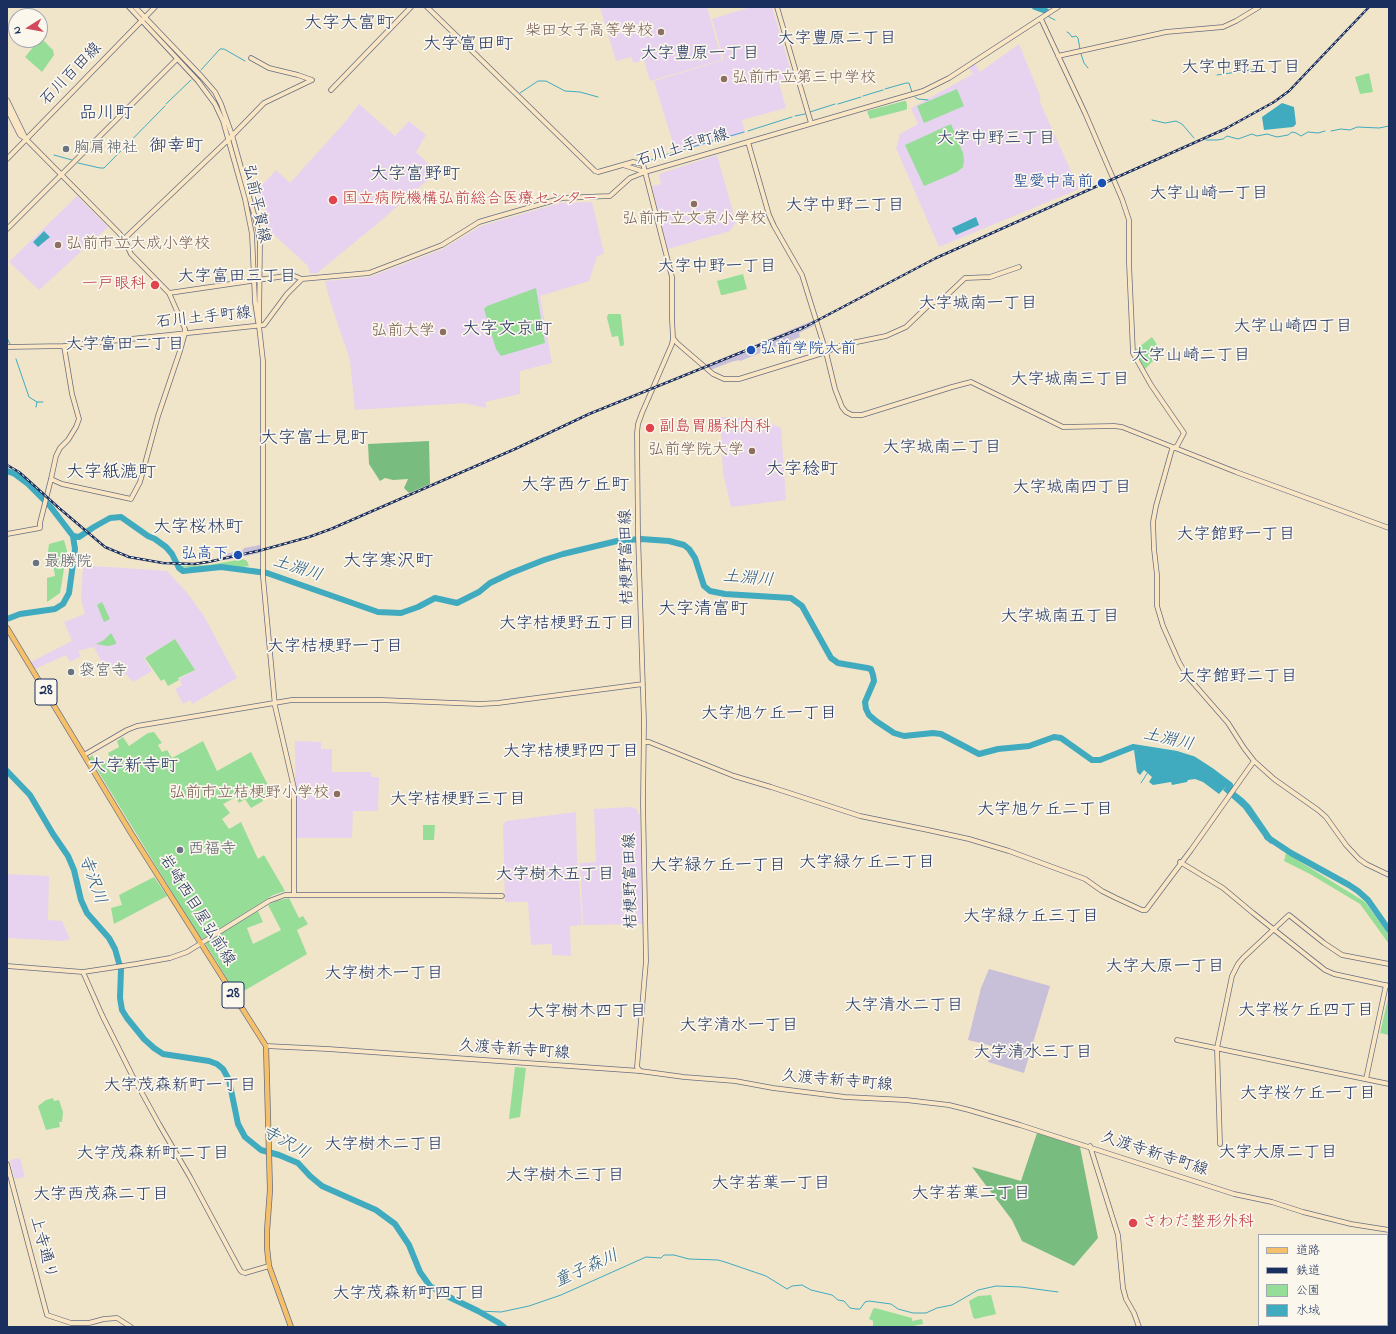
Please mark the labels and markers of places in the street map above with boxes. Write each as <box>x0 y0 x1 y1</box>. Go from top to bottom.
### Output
place label: 柴田女子高等学校 <box>525 22 653 42</box>
marker: 柴田女子高等学校 <box>656 27 666 37</box>
place label: 弘前市立第三中学校 <box>732 69 876 89</box>
marker: 弘前市立第三中学校 <box>719 74 729 84</box>
place label: 胸肩神社 <box>74 139 138 159</box>
marker: 胸肩神社 <box>61 144 71 154</box>
place label: 聖愛中高前 <box>1013 173 1093 193</box>
marker: 聖愛中高前 <box>1096 177 1108 189</box>
place label: 国立病院機構弘前総合医療センター <box>342 190 598 210</box>
marker: 国立病院機構弘前総合医療センター <box>327 194 339 206</box>
marker: 弘前市立文京小学校 <box>689 199 699 209</box>
place label: 弘前市立文京小学校 <box>622 210 766 230</box>
place label: 弘前市立大成小学校 <box>66 235 210 255</box>
marker: 弘前市立大成小学校 <box>53 240 63 250</box>
place label: 一戸眼科 <box>82 275 146 295</box>
marker: 一戸眼科 <box>149 279 161 291</box>
place label: 弘前大学 <box>371 322 435 342</box>
marker: 弘前大学 <box>438 327 448 337</box>
place label: 弘前学院大前 <box>760 340 856 360</box>
marker: 弘前学院大前 <box>745 344 757 356</box>
place label: 副島胃腸科内科 <box>659 418 771 438</box>
marker: 副島胃腸科内科 <box>644 422 656 434</box>
place label: 弘前学院大学 <box>648 441 744 461</box>
marker: 弘前学院大学 <box>747 446 757 456</box>
place label: 弘高下 <box>181 545 229 565</box>
marker: 弘高下 <box>232 549 244 561</box>
place label: 最勝院 <box>44 553 92 573</box>
marker: 最勝院 <box>31 558 41 568</box>
place label: 袋宮寺 <box>79 662 127 682</box>
marker: 袋宮寺 <box>66 667 76 677</box>
place label: 弘前市立桔梗野小学校 <box>169 784 329 804</box>
marker: 弘前市立桔梗野小学校 <box>332 789 342 799</box>
place label: 西福寺 <box>188 840 236 860</box>
marker: 西福寺 <box>175 845 185 855</box>
place label: さわだ整形外科 <box>1142 1213 1254 1233</box>
marker: さわだ整形外科 <box>1127 1217 1139 1229</box>

